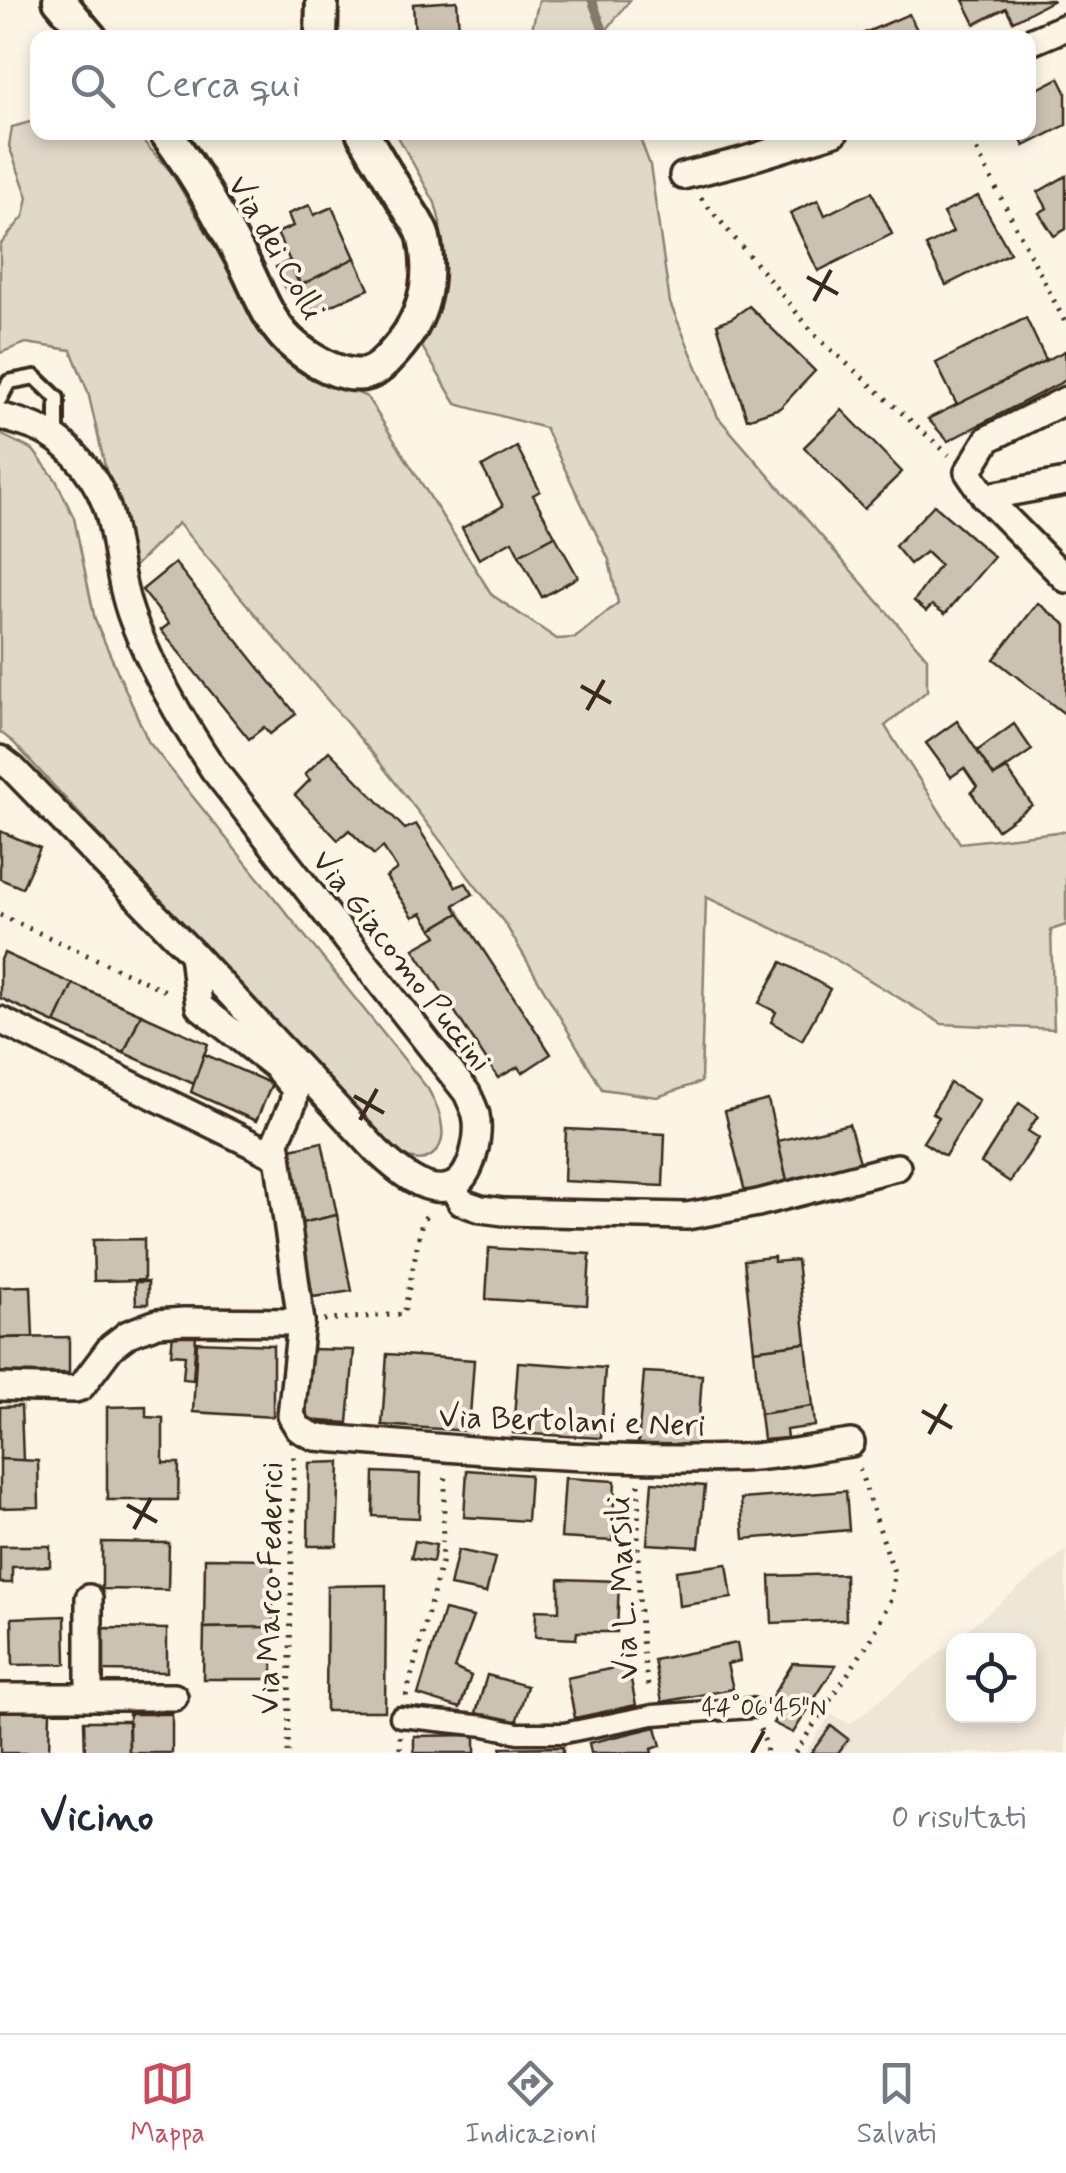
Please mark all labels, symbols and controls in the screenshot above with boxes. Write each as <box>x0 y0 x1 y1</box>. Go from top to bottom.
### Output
search box <box>30 30 1036 140</box>
icon: search <box>65 58 120 113</box>
text: Cerca qui <box>145 61 300 110</box>
street label: Via dei Colli <box>217 168 334 328</box>
street label: Via Giacomo Puccini <box>302 842 501 1081</box>
street label: Via Bertolani e Neri <box>438 1396 706 1448</box>
street label: Via Marco Federici <box>248 1461 294 1715</box>
street label: Via L. Marsili <box>598 1495 650 1681</box>
map controls <box>946 1633 1036 1723</box>
button: locate <box>946 1633 1036 1723</box>
text: 44°06'45"N <box>702 1692 826 1725</box>
text: Vicino <box>40 1791 154 1846</box>
text: 0 risultati <box>891 1797 1026 1839</box>
tab: Mappa <box>130 2056 205 2153</box>
tab: Indicazioni <box>465 2056 596 2153</box>
tab: Salvati <box>857 2056 936 2153</box>

